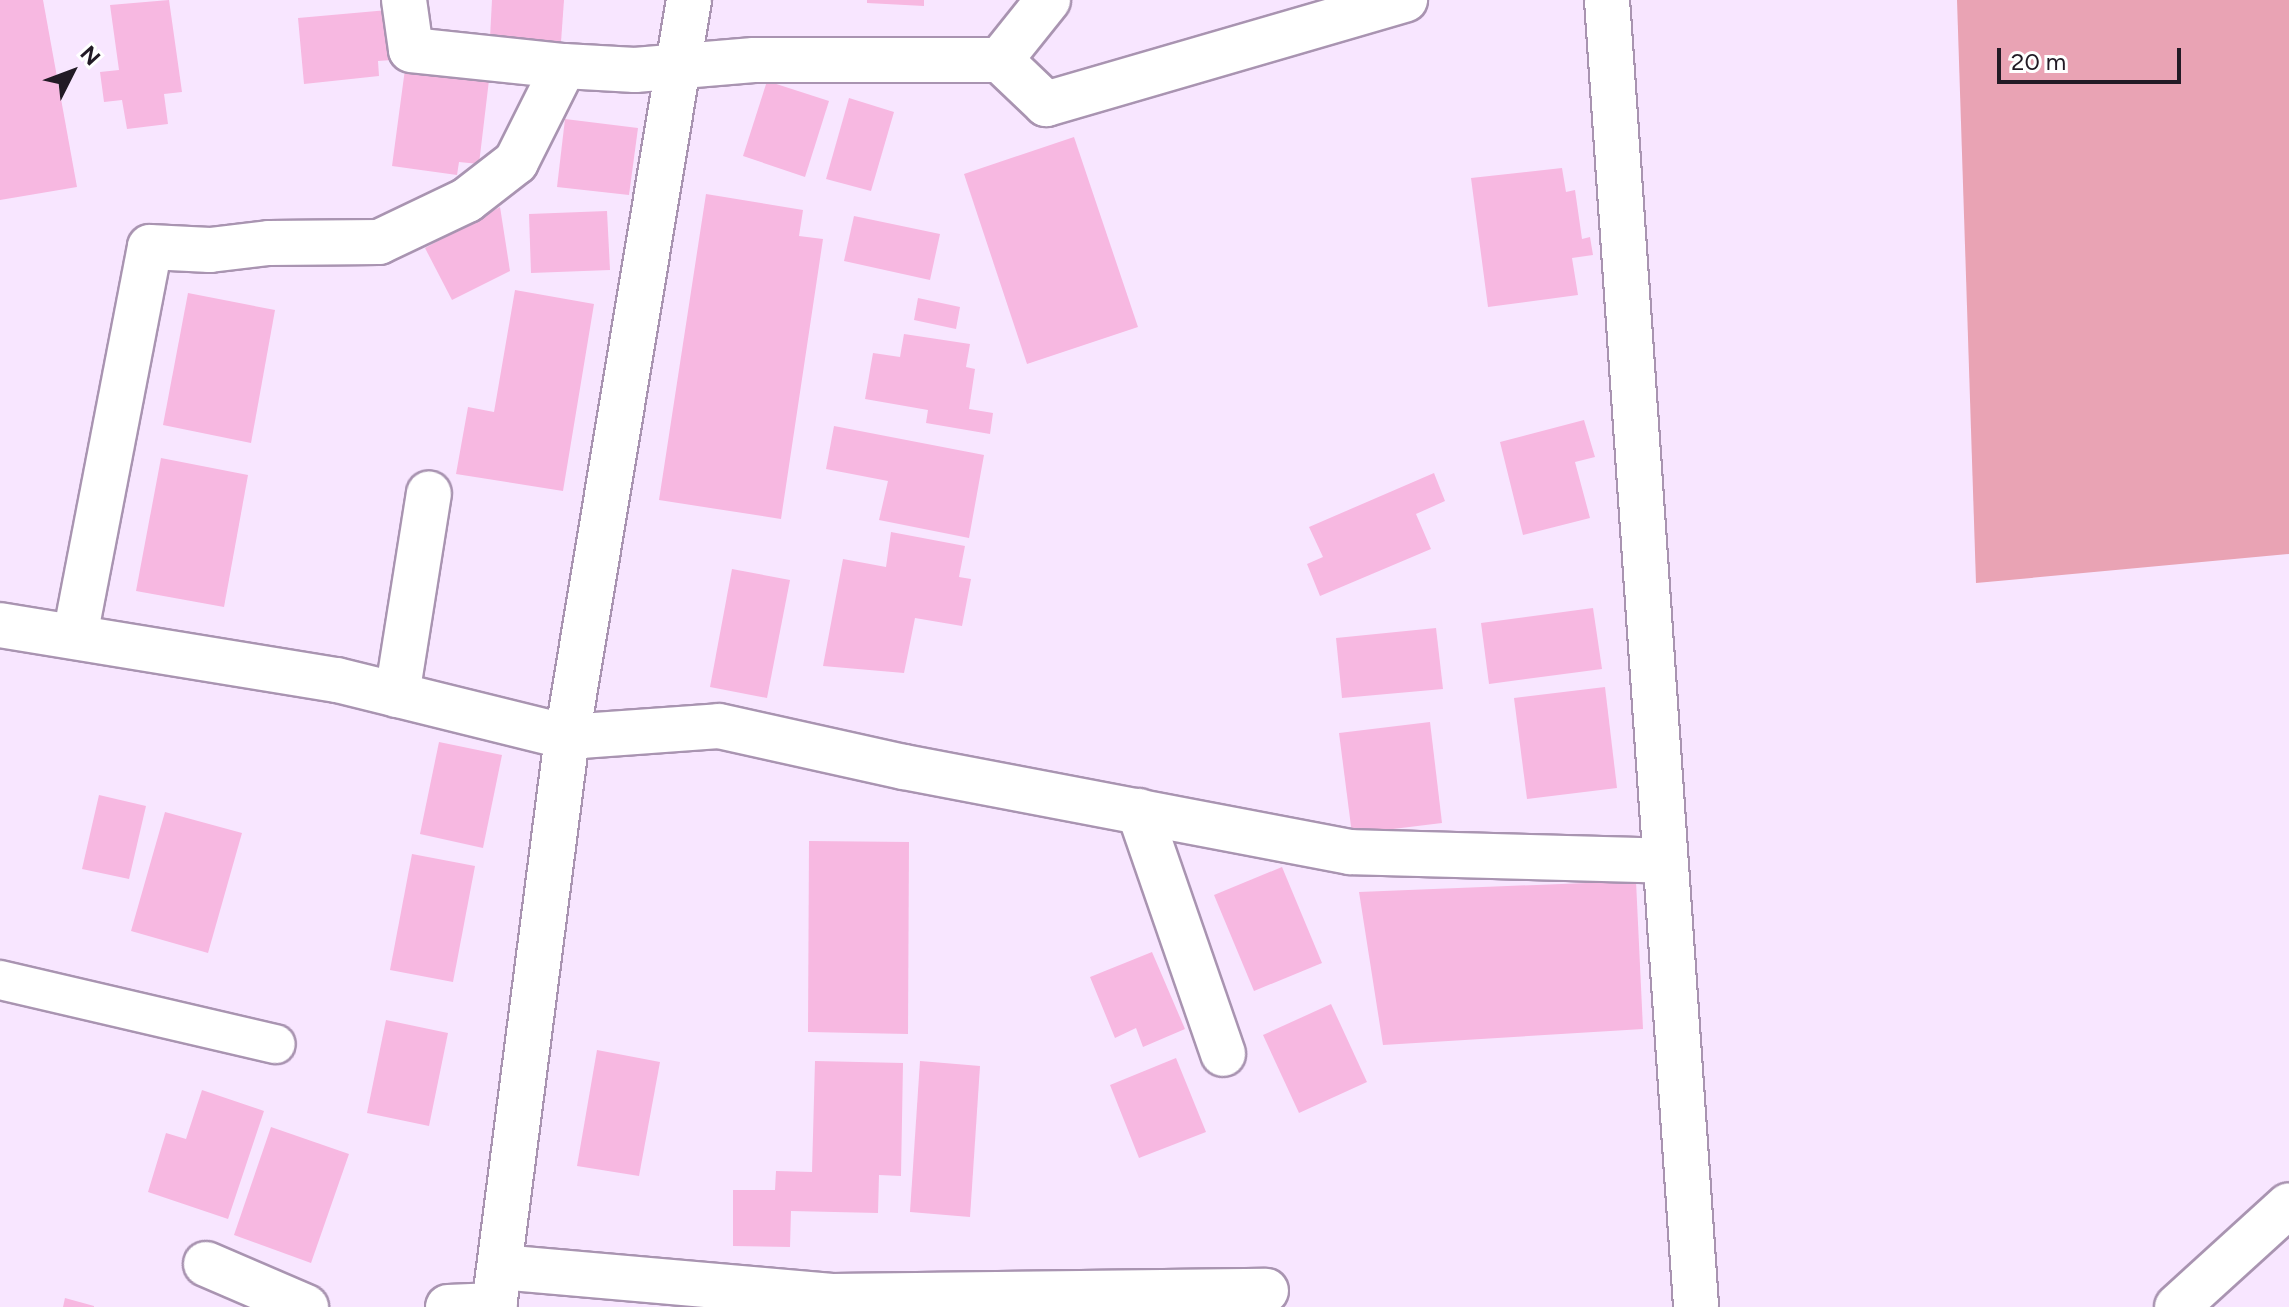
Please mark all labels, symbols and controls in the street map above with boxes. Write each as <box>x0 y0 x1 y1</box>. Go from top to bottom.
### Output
north arrow <box>32 32 112 112</box>
scale bar <box>2001 32 2185 82</box>
text: N <box>74 40 106 71</box>
text: 20 m <box>2011 47 2066 76</box>

